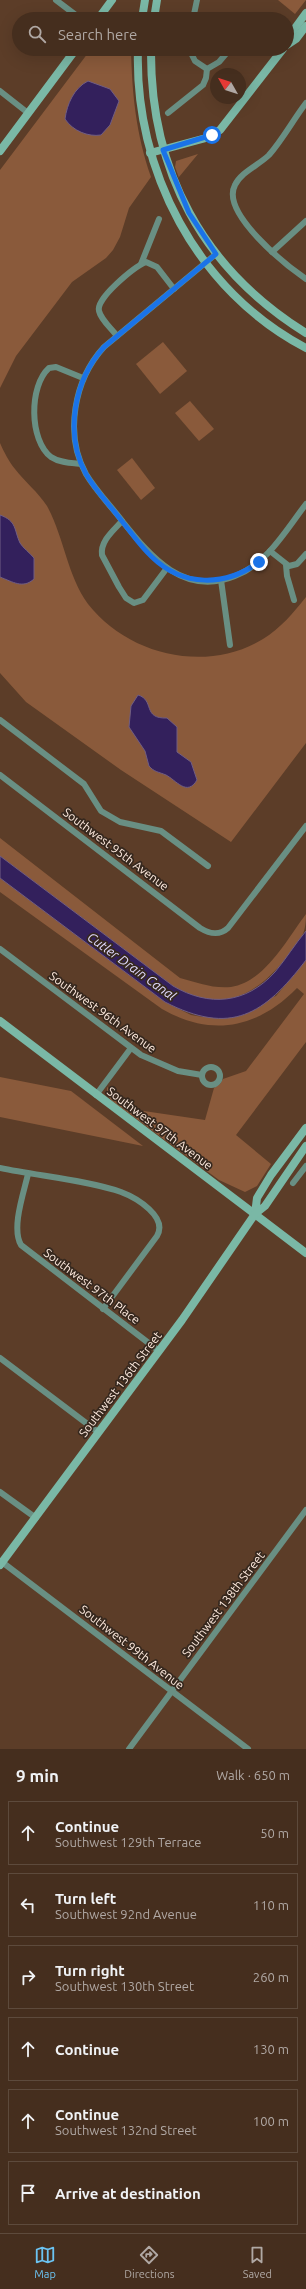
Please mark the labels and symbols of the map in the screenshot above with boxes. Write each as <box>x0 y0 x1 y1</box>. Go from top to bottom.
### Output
north arrow <box>210 68 246 104</box>
route start <box>203 126 221 144</box>
route end <box>250 553 268 571</box>
street label: Southwest 95th Avenue <box>61 805 171 893</box>
water label: Cutler Drain Canal <box>85 929 179 1003</box>
street label: Southwest 96th Avenue <box>47 969 159 1055</box>
street label: Southwest 97th Avenue <box>105 1084 215 1172</box>
street label: Southwest 97th Place <box>41 1246 143 1326</box>
street label: Southwest 136th Street <box>76 1329 164 1439</box>
street label: Southwest 138th Street <box>179 1549 267 1659</box>
street label: Southwest 99th Avenue <box>77 1602 187 1692</box>

